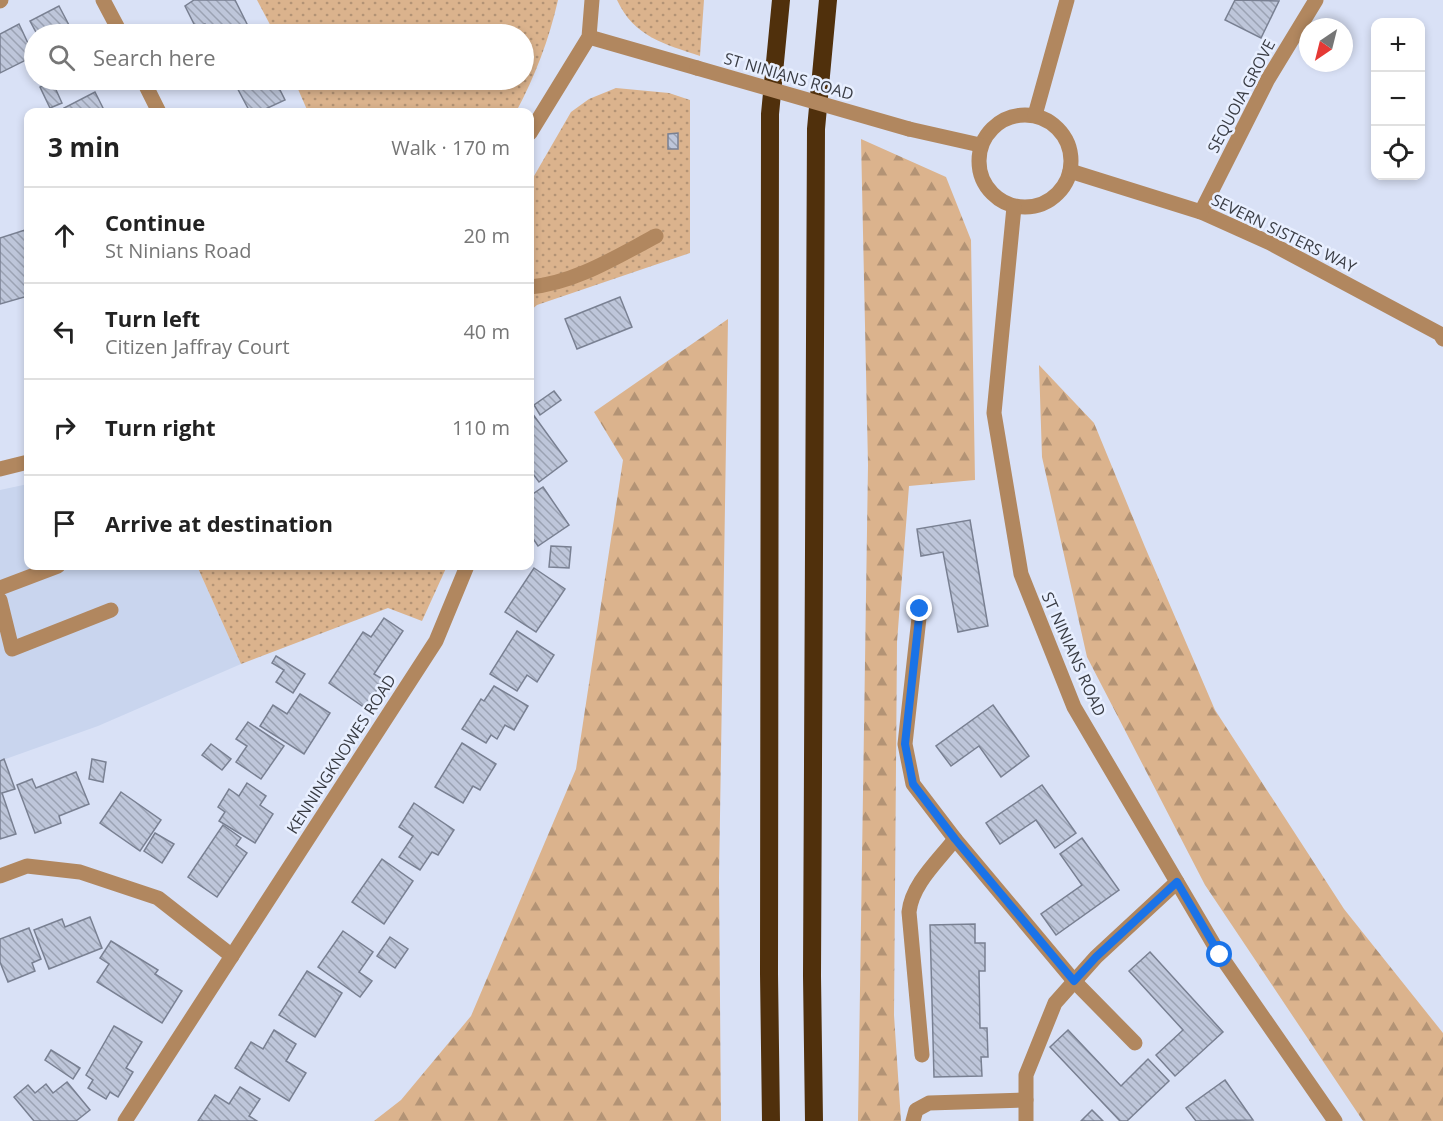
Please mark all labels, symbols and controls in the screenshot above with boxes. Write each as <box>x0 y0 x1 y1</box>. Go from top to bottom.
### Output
north arrow <box>1299 18 1353 72</box>
map controls <box>1371 18 1425 180</box>
button: + <box>1371 18 1425 72</box>
search box <box>24 24 534 90</box>
street label: SEQUOIA GROVE <box>1202 35 1280 157</box>
icon: search <box>45 41 78 74</box>
text: Search here <box>93 42 216 72</box>
street label: ST NINIANS ROAD <box>722 47 856 105</box>
button: − <box>1371 72 1425 126</box>
button: locate <box>1371 126 1425 180</box>
text: 3 min <box>48 129 120 165</box>
text: Walk · 170 m <box>391 134 510 161</box>
street label: SEVERN SISTERS WAY <box>1208 188 1360 278</box>
text: Continue <box>105 207 205 237</box>
icon: ahead <box>48 219 81 252</box>
text: 20 m <box>463 222 510 249</box>
text: St Ninians Road <box>105 237 252 264</box>
text: Turn left <box>105 303 200 333</box>
icon: left <box>48 315 81 348</box>
text: 40 m <box>463 318 510 345</box>
text: Citizen Jaffray Court <box>105 333 290 360</box>
icon: right <box>48 411 81 444</box>
text: Turn right <box>105 412 216 442</box>
text: 110 m <box>452 414 510 441</box>
icon: arrive <box>48 507 81 540</box>
text: Arrive at destination <box>105 508 333 538</box>
street label: ST NINIANS ROAD <box>1037 588 1111 720</box>
route end <box>906 595 932 621</box>
street label: KENNINGKNOWES ROAD <box>281 670 401 838</box>
route start <box>1206 941 1232 967</box>

